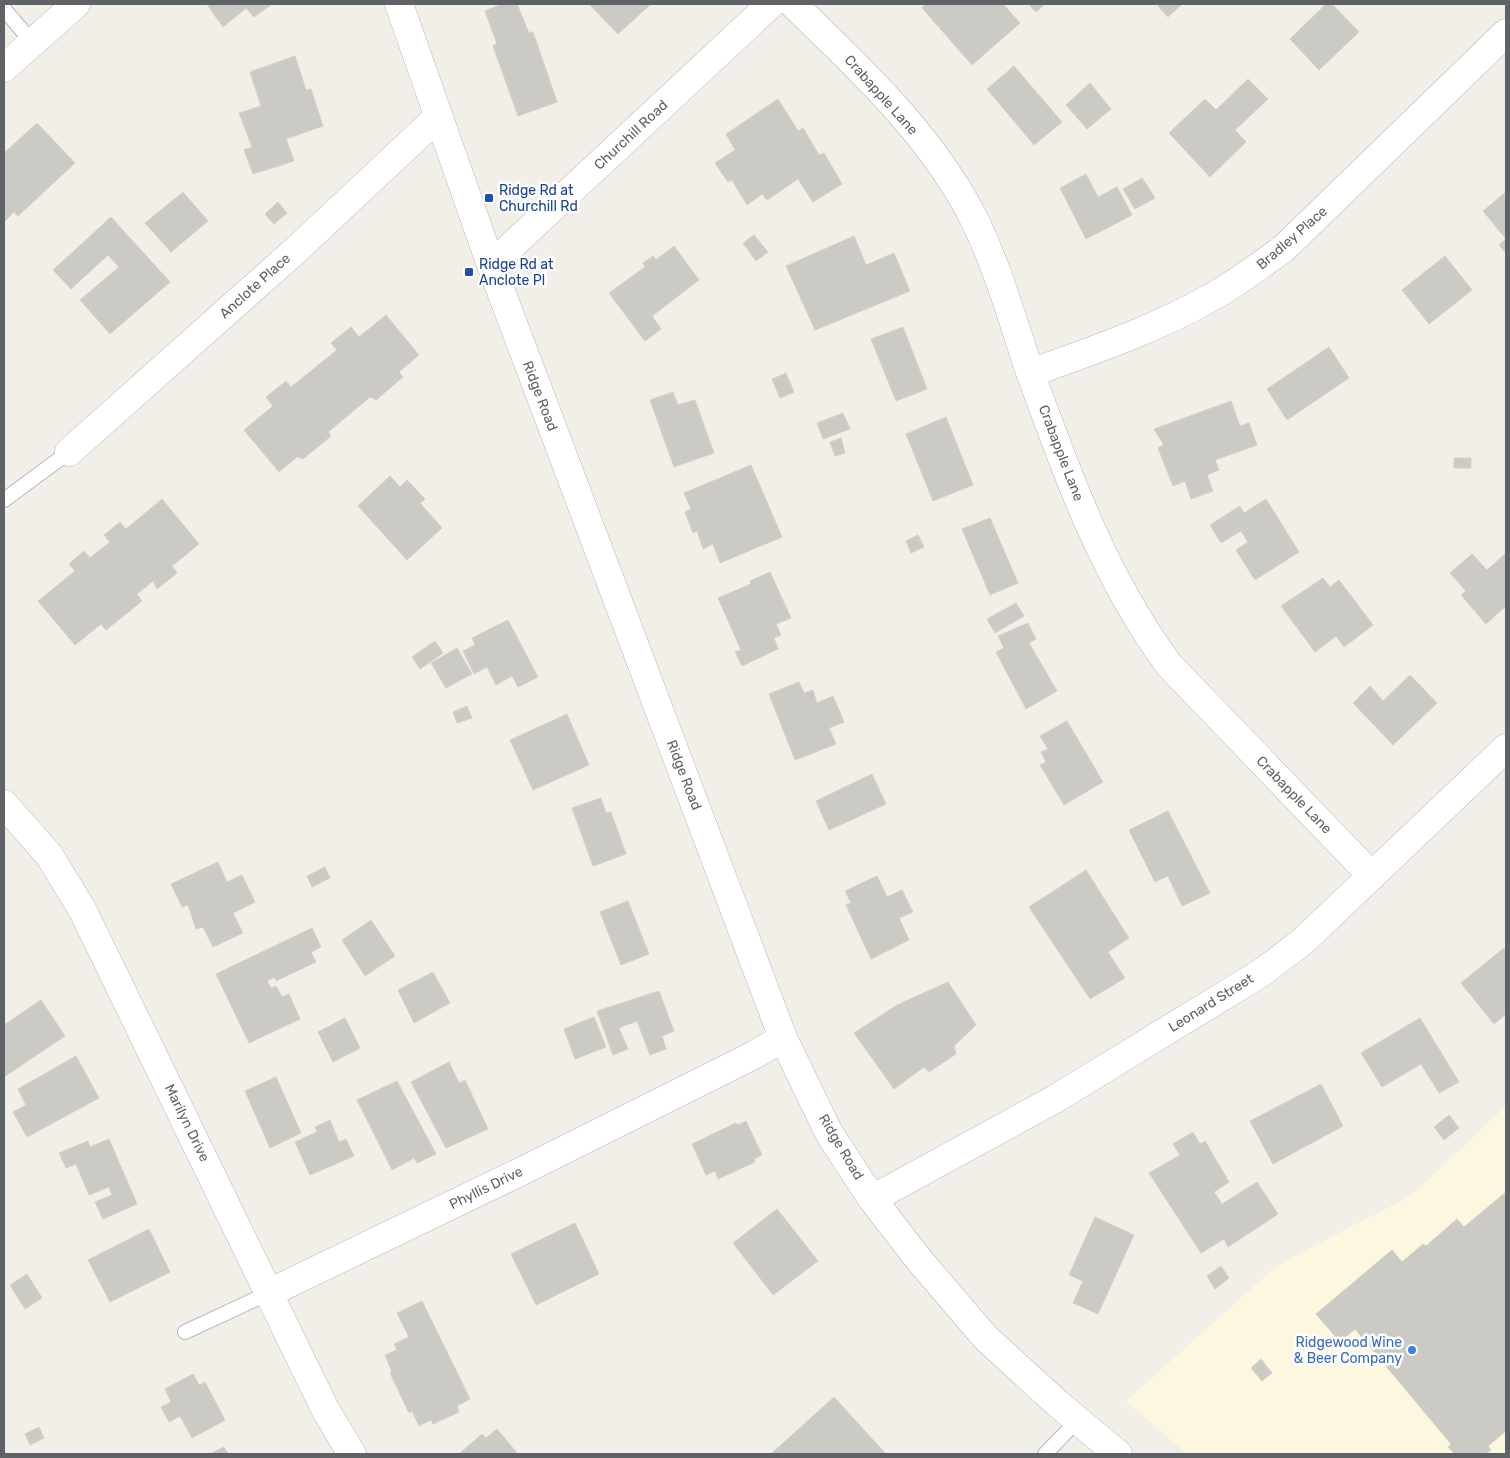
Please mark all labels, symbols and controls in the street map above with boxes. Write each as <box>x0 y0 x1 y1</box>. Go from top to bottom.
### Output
street label: Crabapple Lane <box>841 52 921 139</box>
street label: Churchill Road <box>591 97 671 173</box>
place label: Ridge Rd at Churchill Rd <box>499 182 578 215</box>
marker: Ridge Rd at Churchill Rd <box>483 192 495 204</box>
street label: Bradley Place <box>1253 203 1331 273</box>
street label: Anclote Place <box>216 250 294 322</box>
place label: Ridge Rd at Anclote Pl <box>479 256 554 289</box>
marker: Ridge Rd at Anclote Pl <box>463 266 475 278</box>
street label: Ridge Road <box>519 359 561 433</box>
street label: Crabapple Lane <box>1035 403 1087 504</box>
street label: Ridge Road <box>663 738 705 812</box>
street label: Crabapple Lane <box>1253 753 1336 838</box>
street label: Leonard Street <box>1165 970 1257 1036</box>
street label: Marilyn Drive <box>161 1081 213 1165</box>
street label: Ridge Road <box>815 1111 867 1183</box>
street label: Phyllis Drive <box>447 1163 526 1213</box>
place label: Ridgewood Wine & Beer Company <box>1294 1334 1402 1367</box>
marker: Ridgewood Wine & Beer Company <box>1406 1344 1418 1356</box>

